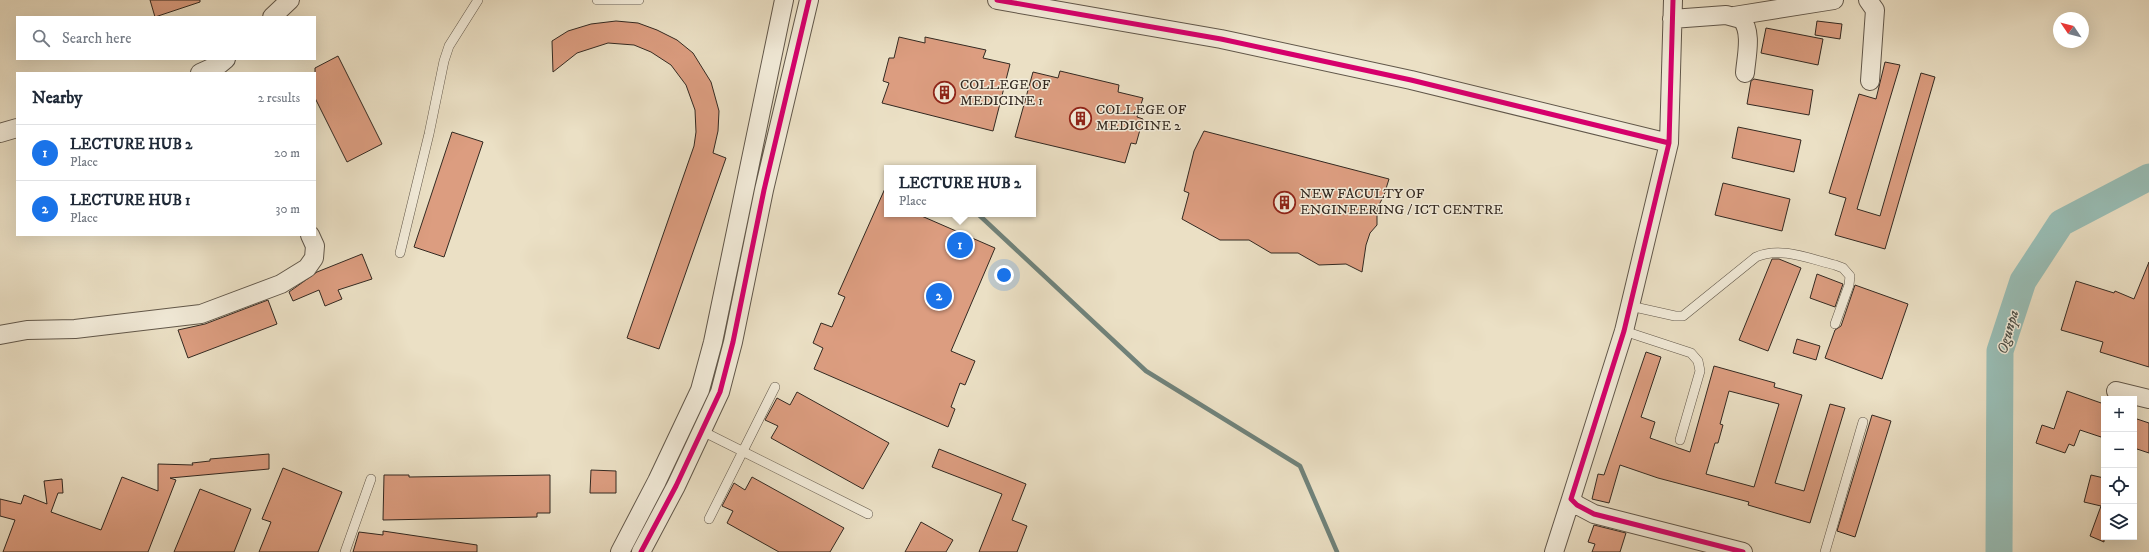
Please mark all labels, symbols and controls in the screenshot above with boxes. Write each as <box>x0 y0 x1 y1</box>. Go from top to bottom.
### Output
north arrow <box>2053 12 2089 48</box>
search box <box>16 16 316 60</box>
icon: search <box>30 27 52 49</box>
text: Search here <box>62 29 131 48</box>
place label: COLLEGE OF MEDICINE 1 <box>960 76 1051 110</box>
building icon: COLLEGE OF MEDICINE 1 <box>931 80 957 106</box>
text: Nearby <box>32 87 82 109</box>
text: 2 results <box>258 90 300 106</box>
place label: COLLEGE OF MEDICINE 2 <box>1096 101 1187 135</box>
building icon: COLLEGE OF MEDICINE 2 <box>1067 105 1093 131</box>
text: LECTURE HUB 2 <box>70 135 192 154</box>
text: 1 <box>43 145 47 161</box>
text: 20 m <box>274 145 300 161</box>
text: Place <box>70 154 98 170</box>
popup <box>884 165 1036 217</box>
text: LECTURE HUB 2 <box>899 174 1021 193</box>
place label: NEW FACULTY OF ENGINEERING / ICT CENTRE <box>1300 185 1503 219</box>
building icon: NEW FACULTY OF ENGINEERING / ICT CENTRE <box>1271 189 1297 215</box>
text: LECTURE HUB 1 <box>70 191 191 210</box>
text: Place <box>899 193 927 209</box>
text: 2 <box>42 201 48 217</box>
text: 30 m <box>276 201 300 217</box>
text: Place <box>70 210 98 226</box>
pin: 1 <box>947 230 973 260</box>
your location <box>994 265 1014 285</box>
pin: 2 <box>926 281 952 311</box>
water label: Ogunpa <box>1993 308 2023 356</box>
map controls <box>2101 396 2137 540</box>
button: + <box>2101 396 2137 432</box>
button: − <box>2101 432 2137 468</box>
button: locate <box>2101 468 2137 504</box>
button: layers <box>2101 504 2137 540</box>

